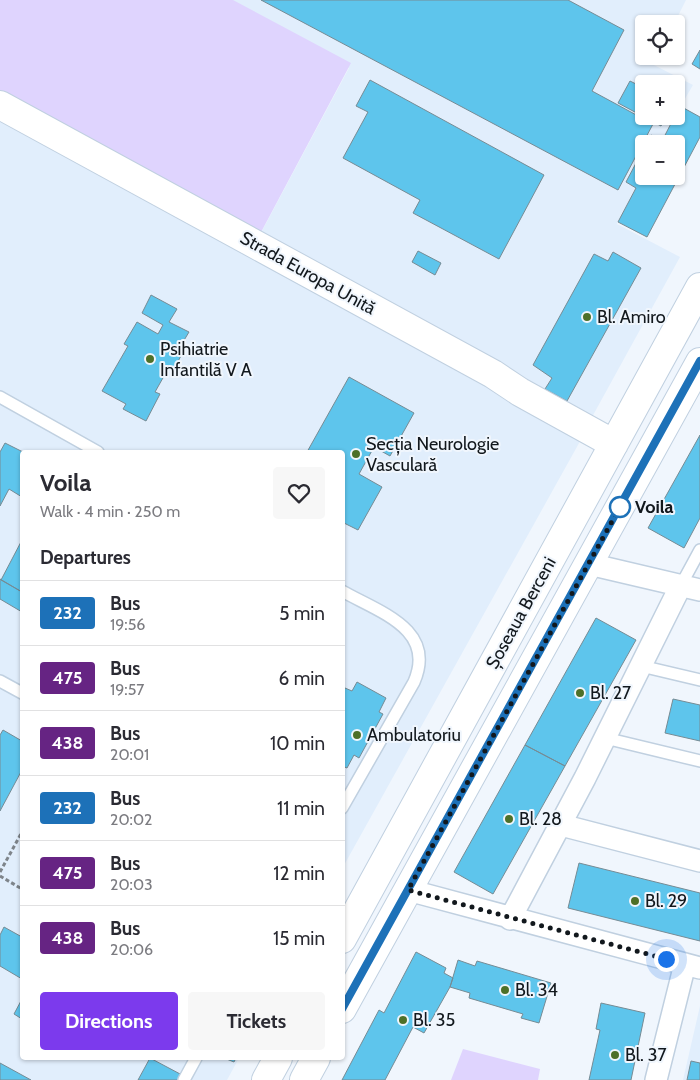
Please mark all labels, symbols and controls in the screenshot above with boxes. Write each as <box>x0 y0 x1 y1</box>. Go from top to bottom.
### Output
map controls <box>635 15 685 185</box>
button: locate <box>635 15 685 65</box>
button: + <box>635 75 685 125</box>
button: − <box>635 135 685 185</box>
street label: Strada Europa Unită <box>236 227 380 320</box>
place label: Bl. Amiro <box>597 306 666 328</box>
marker: Bl. Amiro <box>581 311 593 323</box>
place label: Psihiatrie Infantilă V A <box>160 338 252 381</box>
marker: Psihiatrie Infantilă V A <box>144 353 156 365</box>
place label: Secția Neurologie Vasculară <box>366 433 499 476</box>
marker: Secția Neurologie Vasculară <box>350 448 362 460</box>
button: heart <box>273 467 325 519</box>
text: Voila <box>40 468 91 497</box>
marker: Voila <box>609 496 631 518</box>
place label: Voila <box>635 496 674 518</box>
text: Walk · 4 min · 250 m <box>40 502 180 521</box>
text: Departures <box>40 546 131 569</box>
street label: Șoseaua Berceni <box>481 553 561 673</box>
text: Bus <box>110 592 140 615</box>
text: 232 <box>53 602 82 624</box>
text: 5 min <box>279 602 325 625</box>
text: 19:56 <box>110 615 145 634</box>
text: Bus <box>110 657 140 680</box>
text: 475 <box>52 667 83 689</box>
text: 6 min <box>279 667 325 690</box>
text: 19:57 <box>110 680 144 699</box>
place label: Bl. 27 <box>590 682 631 704</box>
marker: Bl. 27 <box>574 687 586 699</box>
text: Bus <box>110 722 140 745</box>
place label: Ambulatoriu <box>367 724 461 746</box>
marker: Ambulatoriu <box>351 729 363 741</box>
text: 438 <box>52 732 83 754</box>
text: 10 min <box>270 732 325 755</box>
text: 20:01 <box>110 745 149 764</box>
text: Bus <box>110 787 140 810</box>
text: 232 <box>53 797 82 819</box>
text: 11 min <box>277 797 325 820</box>
place label: Bl. 28 <box>519 808 562 830</box>
text: 20:02 <box>110 810 152 829</box>
marker: Bl. 28 <box>503 813 515 825</box>
text: Bus <box>110 852 140 875</box>
text: 475 <box>52 862 83 884</box>
text: 12 min <box>273 862 325 885</box>
text: 20:03 <box>110 875 153 894</box>
place label: Bl. 29 <box>645 890 687 912</box>
marker: Bl. 29 <box>629 895 641 907</box>
text: Bus <box>110 917 140 940</box>
text: 438 <box>52 927 83 949</box>
text: 15 min <box>273 927 325 950</box>
text: 20:06 <box>110 940 153 959</box>
your location <box>654 947 679 972</box>
place label: Bl. 34 <box>515 979 558 1001</box>
marker: Bl. 34 <box>499 984 511 996</box>
button: Directions <box>40 992 178 1050</box>
button: Tickets <box>188 992 325 1050</box>
place label: Bl. 35 <box>413 1009 455 1031</box>
marker: Bl. 35 <box>397 1014 409 1026</box>
place label: Bl. 37 <box>625 1044 666 1066</box>
marker: Bl. 37 <box>609 1049 621 1061</box>

